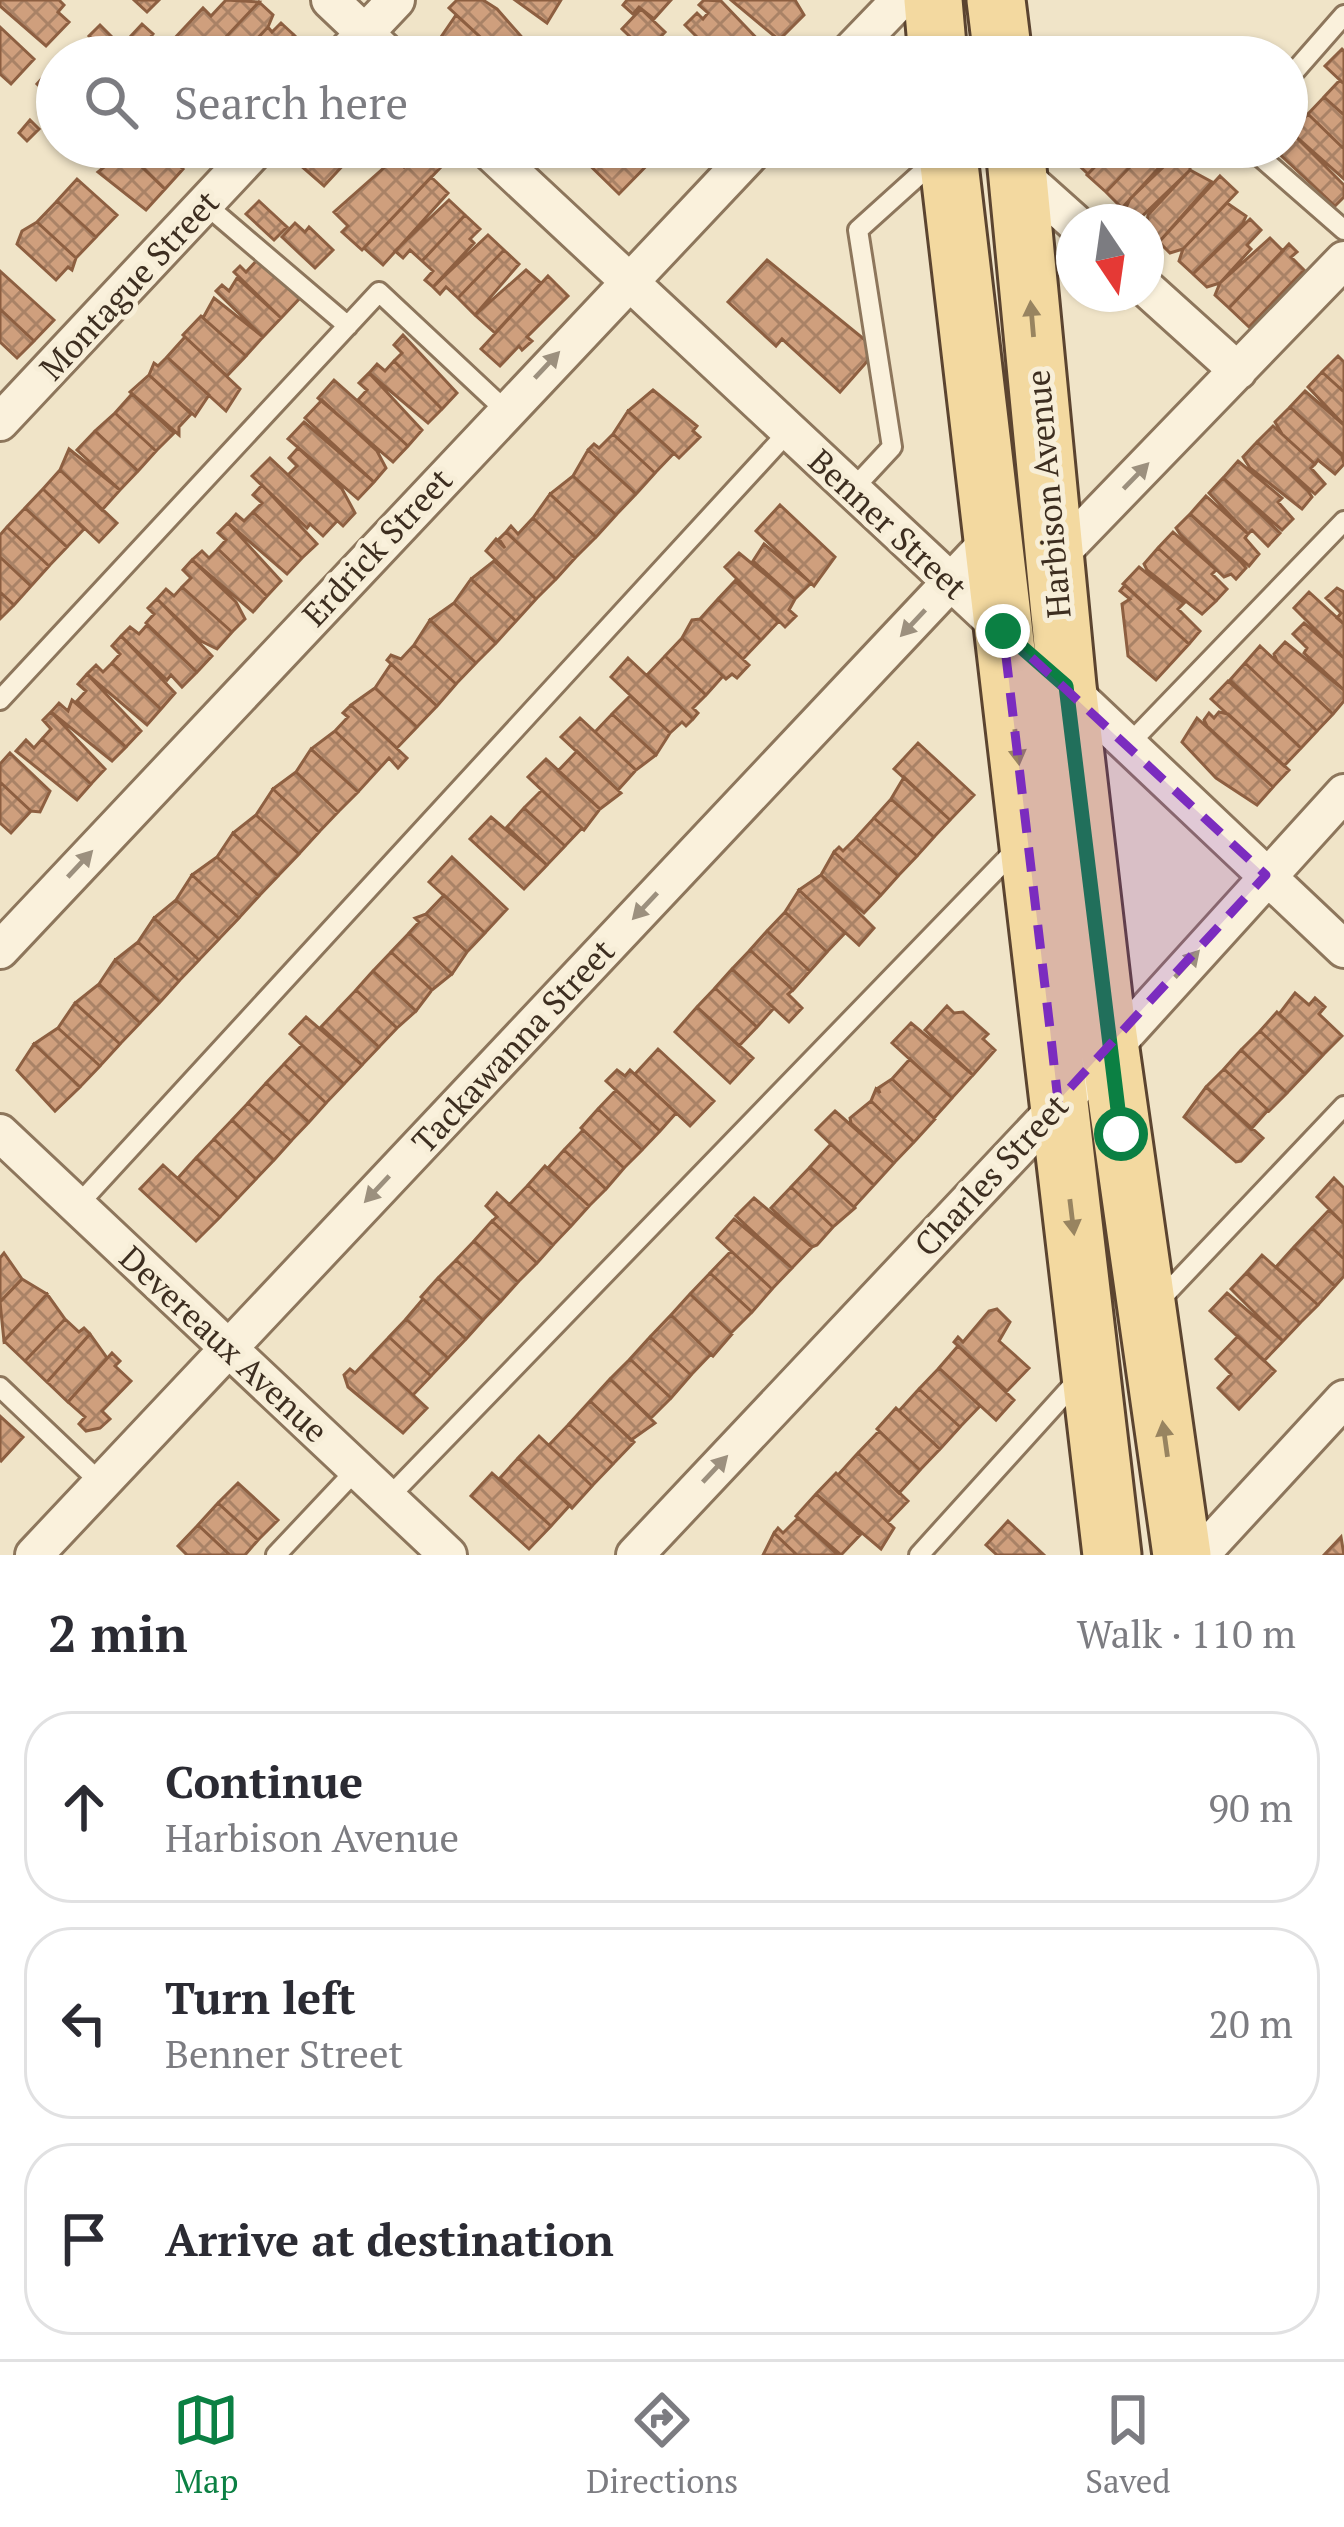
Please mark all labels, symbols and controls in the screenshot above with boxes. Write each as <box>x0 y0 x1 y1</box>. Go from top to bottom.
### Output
search box <box>36 36 1308 168</box>
icon: search <box>78 69 144 135</box>
text: Search here <box>174 72 408 132</box>
street label: Montague Street <box>30 181 228 389</box>
north arrow <box>1056 204 1164 312</box>
one-way arrow <box>1022 300 1041 337</box>
one-way arrow <box>533 350 561 379</box>
street label: Harbison Avenue <box>1015 368 1080 620</box>
street label: Benner Street <box>800 439 977 608</box>
street label: Erdrick Street <box>292 458 461 635</box>
one-way arrow <box>1122 462 1150 490</box>
route end <box>976 604 1030 658</box>
one-way arrow <box>900 608 928 637</box>
one-way arrow <box>1007 729 1026 766</box>
one-way arrow <box>66 850 93 879</box>
one-way arrow <box>632 891 659 920</box>
street label: Tackawanna Street <box>402 929 623 1162</box>
one-way arrow <box>1173 949 1200 979</box>
street label: Charles Street <box>904 1084 1077 1265</box>
route start <box>1094 1107 1148 1161</box>
one-way arrow <box>364 1175 391 1204</box>
one-way arrow <box>1063 1199 1082 1236</box>
street label: Devereaux Avenue <box>111 1236 338 1451</box>
one-way arrow <box>1155 1420 1174 1457</box>
one-way arrow <box>701 1455 728 1484</box>
text: 2 min <box>48 1599 188 1667</box>
text: Walk · 110 m <box>1077 1607 1296 1659</box>
text: Continue <box>165 1751 363 1811</box>
icon: ahead <box>51 1774 117 1840</box>
text: 90 m <box>1208 1781 1293 1833</box>
text: Harbison Avenue <box>165 1811 459 1863</box>
text: Turn left <box>165 1967 356 2027</box>
icon: left <box>51 1990 117 2056</box>
text: 20 m <box>1208 1997 1293 2049</box>
text: Benner Street <box>165 2027 403 2079</box>
icon: arrive <box>51 2206 117 2272</box>
text: Arrive at destination <box>165 2209 614 2269</box>
tab: Map <box>173 2387 239 2502</box>
tab: Directions <box>586 2387 738 2502</box>
tab: Saved <box>1085 2387 1171 2502</box>

